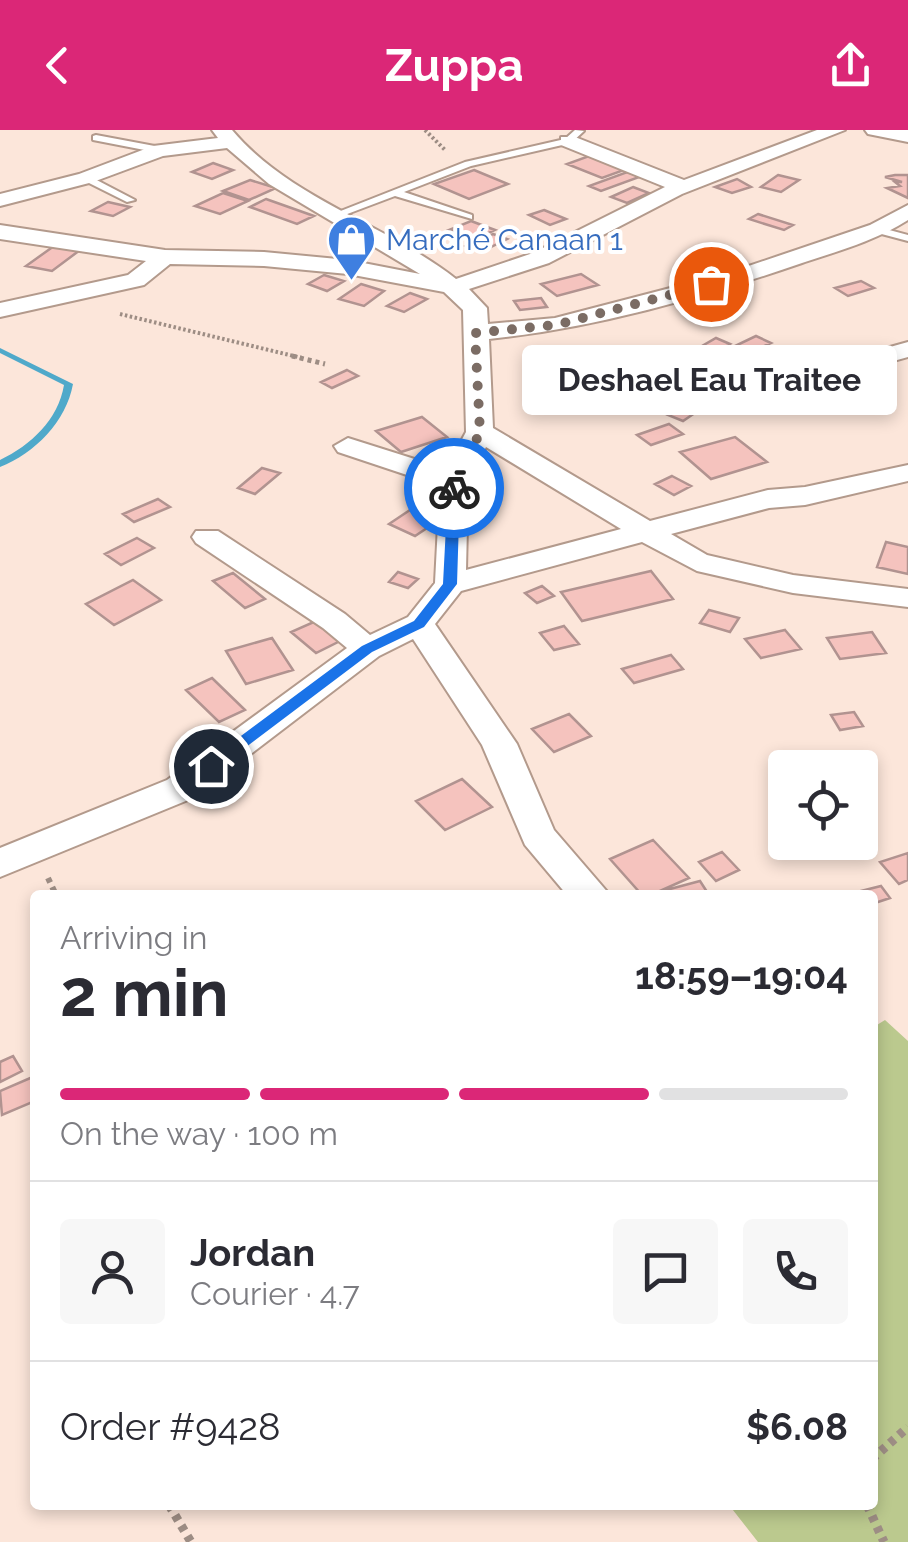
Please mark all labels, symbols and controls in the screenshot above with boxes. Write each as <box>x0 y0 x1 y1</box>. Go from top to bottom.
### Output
icon: back <box>30 38 85 93</box>
icon: share <box>823 38 878 93</box>
text: Zuppa <box>385 39 523 92</box>
shop icon: Marché Canaan 1 <box>325 214 377 282</box>
place label: Marché Canaan 1 <box>386 222 623 257</box>
pin <box>669 242 754 327</box>
icon: bag <box>684 257 739 312</box>
callout: Deshael Eau Traitee <box>524 344 898 414</box>
text: Deshael Eau Traitee <box>558 361 861 398</box>
courier <box>404 438 504 538</box>
icon: bike <box>427 461 482 516</box>
pin <box>169 724 254 809</box>
icon: home <box>184 739 239 794</box>
map controls <box>768 750 878 860</box>
button: locate <box>768 750 878 860</box>
text: Arriving in <box>60 919 207 956</box>
text: 18:59–19:04 <box>635 953 848 998</box>
text: 2 min <box>60 955 229 1031</box>
text: On the way · 100 m <box>60 1115 338 1152</box>
button: person <box>60 1219 165 1324</box>
button: chat <box>613 1219 718 1324</box>
button: phone <box>743 1219 848 1324</box>
text: Jordan <box>190 1230 315 1275</box>
text: Courier · 4.7 <box>190 1275 360 1312</box>
text: Order #9428 <box>60 1404 280 1449</box>
text: $6.08 <box>746 1404 848 1449</box>

